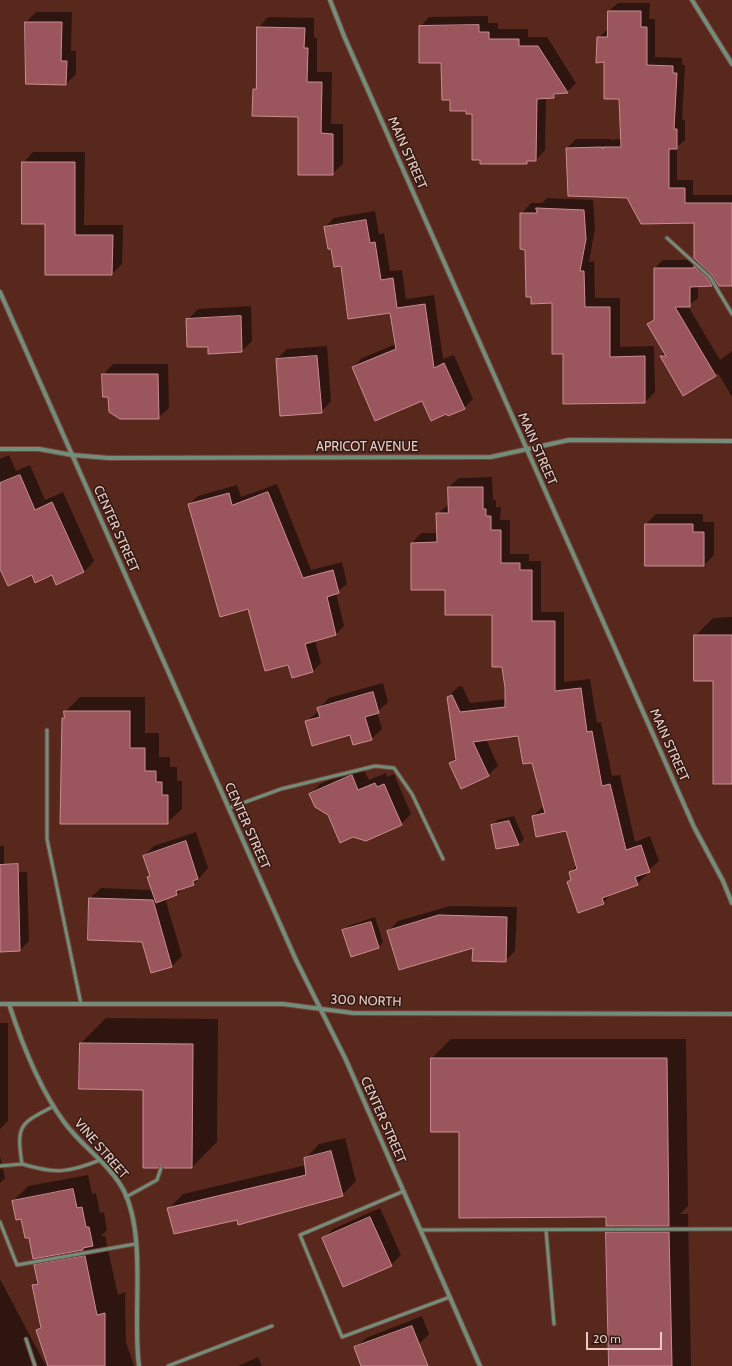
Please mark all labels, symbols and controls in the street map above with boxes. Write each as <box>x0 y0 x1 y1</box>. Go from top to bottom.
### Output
street label: MAIN STREET <box>384 114 430 192</box>
street label: MAIN STREET <box>514 410 560 488</box>
street label: APRICOT AVENUE <box>316 439 418 455</box>
street label: CENTER STREET <box>90 483 142 575</box>
street label: MAIN STREET <box>646 706 692 784</box>
street label: CENTER STREET <box>221 780 273 872</box>
street label: 300 NORTH <box>330 992 402 1010</box>
street label: CENTER STREET <box>357 1074 409 1166</box>
street label: VINE STREET <box>71 1116 131 1182</box>
scale bar <box>588 1324 664 1350</box>
text: 20 m <box>593 1331 621 1346</box>

